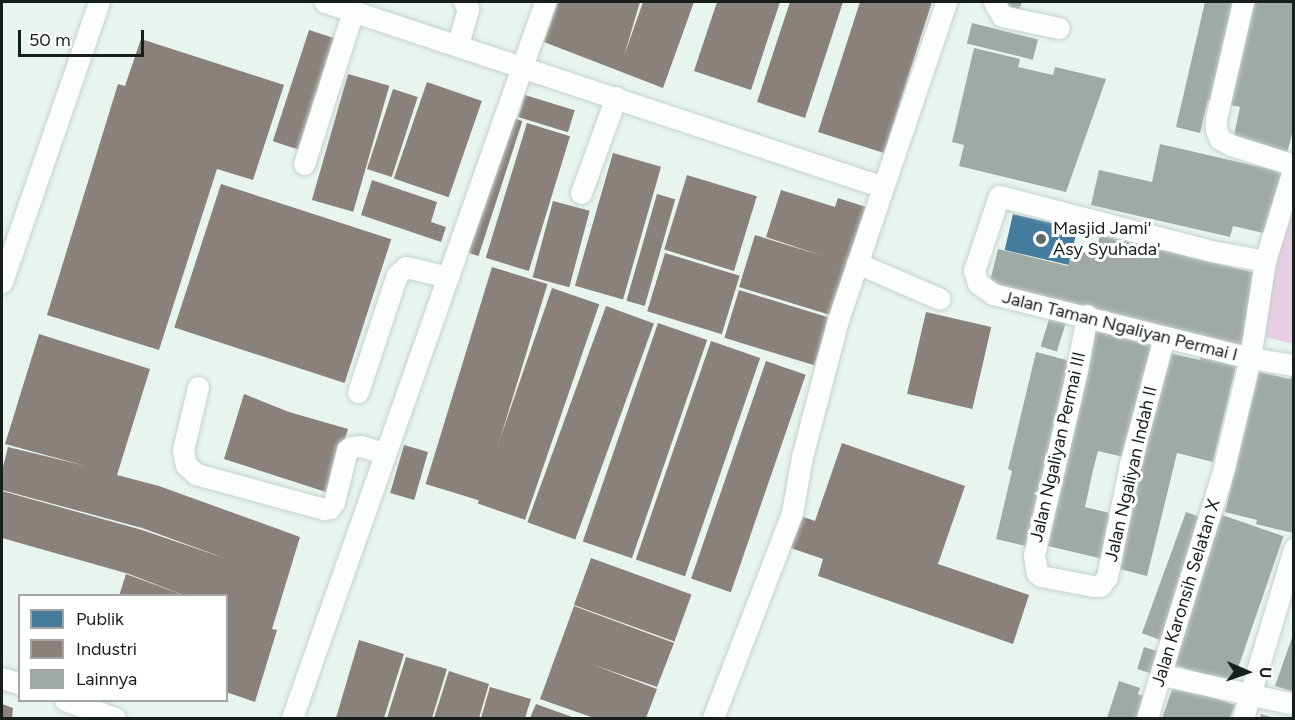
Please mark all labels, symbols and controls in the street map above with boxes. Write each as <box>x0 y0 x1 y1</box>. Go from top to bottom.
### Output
scale bar <box>21 18 147 56</box>
text: 50 m <box>29 29 71 51</box>
place label: Masjid Jami' Asy Syuhada' <box>1053 218 1161 260</box>
marker: Masjid Jami' Asy Syuhada' <box>1034 232 1048 246</box>
street label: Jalan Taman Ngaliyan Permai I <box>1000 286 1240 366</box>
street label: Jalan Ngaliyan Permai III <box>1026 350 1090 544</box>
street label: Jalan Ngaliyan Indah II <box>1100 384 1162 564</box>
street label: Jalan Karonsih Selatan X <box>1147 497 1225 689</box>
legend <box>18 594 228 702</box>
text: Publik <box>76 608 124 630</box>
text: Industri <box>76 638 137 660</box>
north arrow <box>1217 642 1277 702</box>
text: U <box>1256 667 1275 679</box>
text: Lainnya <box>76 668 137 690</box>

